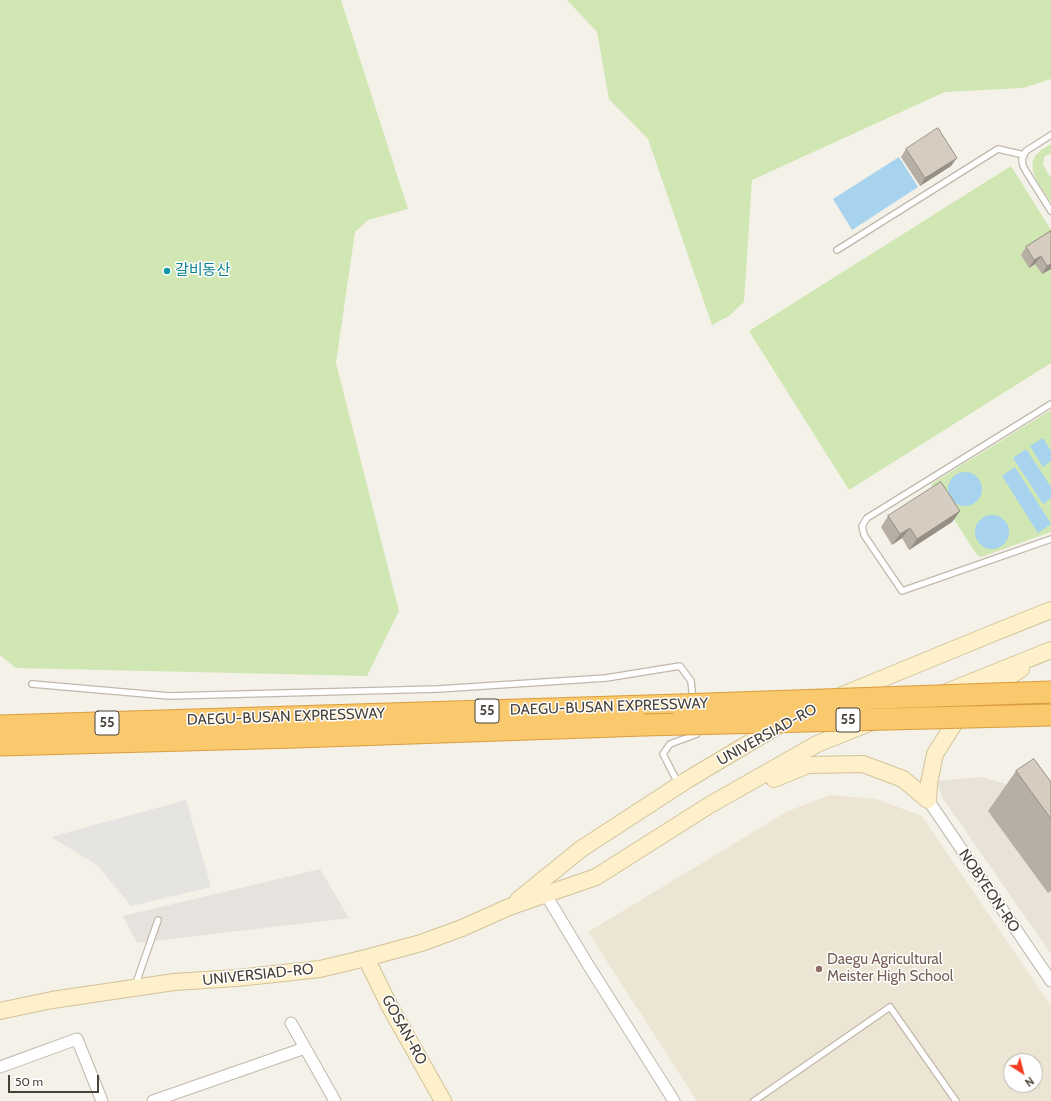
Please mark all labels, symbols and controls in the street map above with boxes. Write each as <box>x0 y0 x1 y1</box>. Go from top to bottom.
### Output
place label: 갈비동산 <box>175 262 230 280</box>
marker: 갈비동산 <box>162 266 172 276</box>
street label: DAEGU-BUSAN EXPRESSWAY <box>510 695 708 719</box>
road number: 55 <box>475 699 499 723</box>
street label: UNIVERSIAD-RO <box>714 700 820 770</box>
street label: DAEGU-BUSAN EXPRESSWAY <box>187 705 385 729</box>
road number: 55 <box>836 708 860 732</box>
road number: 55 <box>95 711 119 735</box>
street label: NOBYEON-RO <box>955 846 1023 936</box>
place label: Daegu Agricultural Meister High School <box>827 951 953 986</box>
street label: UNIVERSIAD-RO <box>202 960 314 990</box>
marker: Daegu Agricultural Meister High School <box>814 964 824 974</box>
street label: GOSAN-RO <box>377 992 431 1068</box>
north arrow <box>1003 1053 1043 1093</box>
scale bar <box>10 1067 101 1093</box>
text: 50 m <box>15 1074 43 1089</box>
text: N <box>1022 1074 1037 1090</box>

